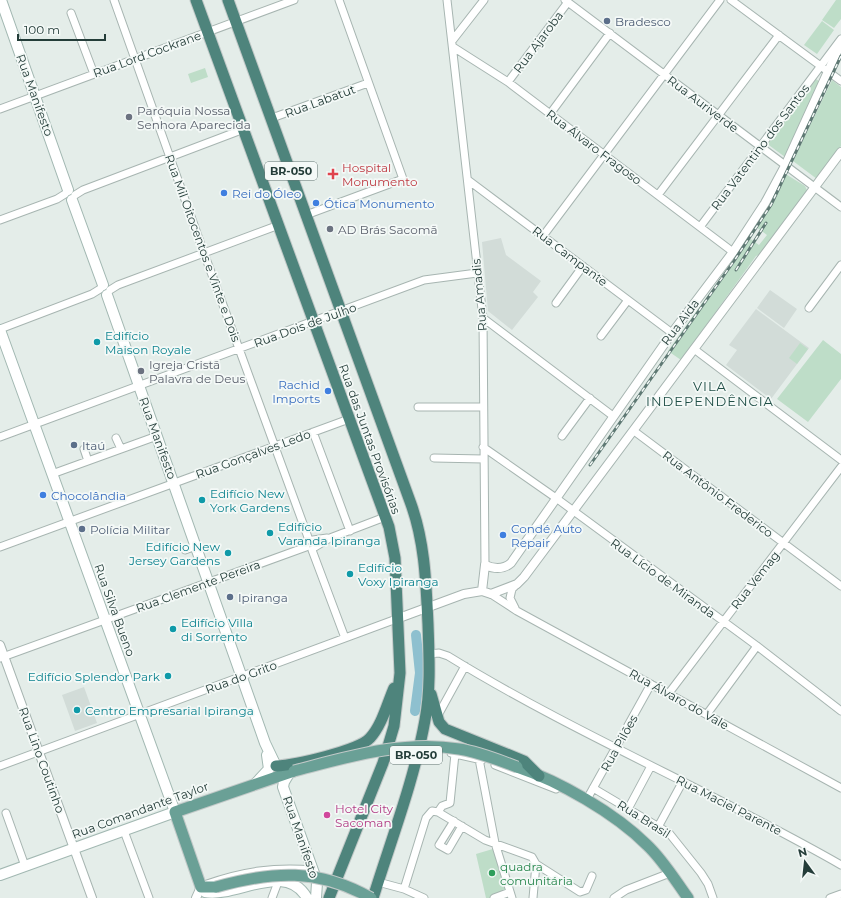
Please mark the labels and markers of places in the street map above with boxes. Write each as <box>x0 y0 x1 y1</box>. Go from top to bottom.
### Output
place label: Bradesco <box>615 14 671 29</box>
marker: Bradesco <box>602 16 612 26</box>
place label: Paróquia Nossa Senhora Aparecida <box>137 103 251 132</box>
marker: Paróquia Nossa Senhora Aparecida <box>124 112 134 122</box>
place label: Hospital Monumento <box>342 160 417 189</box>
marker: Hospital Monumento <box>327 168 339 180</box>
place label: Rei do Óleo <box>232 186 301 201</box>
marker: Rei do Óleo <box>219 188 229 198</box>
place label: Ótica Monumento <box>324 196 435 211</box>
marker: Ótica Monumento <box>311 198 321 208</box>
place label: AD Brás Sacomã <box>338 222 438 237</box>
marker: AD Brás Sacomã <box>325 224 335 234</box>
place label: Edifício Maison Royale <box>105 328 191 357</box>
marker: Edifício Maison Royale <box>92 337 102 347</box>
place label: Igreja Cristã Palavra de Deus <box>149 357 246 386</box>
marker: Igreja Cristã Palavra de Deus <box>136 366 146 376</box>
place label: Rachid Imports <box>272 377 320 406</box>
marker: Rachid Imports <box>323 386 333 396</box>
place label: Itaú <box>82 438 105 453</box>
marker: Itaú <box>69 440 79 450</box>
place label: Edifício New York Gardens <box>210 486 290 515</box>
place label: Chocolândia <box>51 488 126 503</box>
marker: Chocolândia <box>38 490 48 500</box>
marker: Edifício New York Gardens <box>197 495 207 505</box>
place label: Edifício Varanda Ipiranga <box>278 519 380 548</box>
place label: Condé Auto Repair <box>511 521 582 550</box>
place label: Polícia Militar <box>90 522 170 537</box>
marker: Polícia Militar <box>77 524 87 534</box>
marker: Edifício Varanda Ipiranga <box>265 528 275 538</box>
marker: Condé Auto Repair <box>498 530 508 540</box>
place label: Edifício New Jersey Gardens <box>128 539 220 568</box>
marker: Edifício New Jersey Gardens <box>223 548 233 558</box>
place label: Edifício Voxy Ipiranga <box>358 560 439 589</box>
marker: Edifício Voxy Ipiranga <box>345 569 355 579</box>
place label: Ipiranga <box>238 590 288 605</box>
marker: Ipiranga <box>225 592 235 602</box>
place label: Edifício Villa di Sorrento <box>181 615 253 644</box>
marker: Edifício Villa di Sorrento <box>168 624 178 634</box>
place label: Edifício Splendor Park <box>28 669 161 684</box>
marker: Edifício Splendor Park <box>163 671 173 681</box>
place label: Centro Empresarial Ipiranga <box>85 703 254 718</box>
marker: Centro Empresarial Ipiranga <box>72 705 82 715</box>
place label: Hotel City Sacoman <box>335 801 394 830</box>
marker: Hotel City Sacoman <box>322 810 332 820</box>
place label: quadra comunitária <box>500 859 573 888</box>
marker: quadra comunitária <box>487 868 497 878</box>

